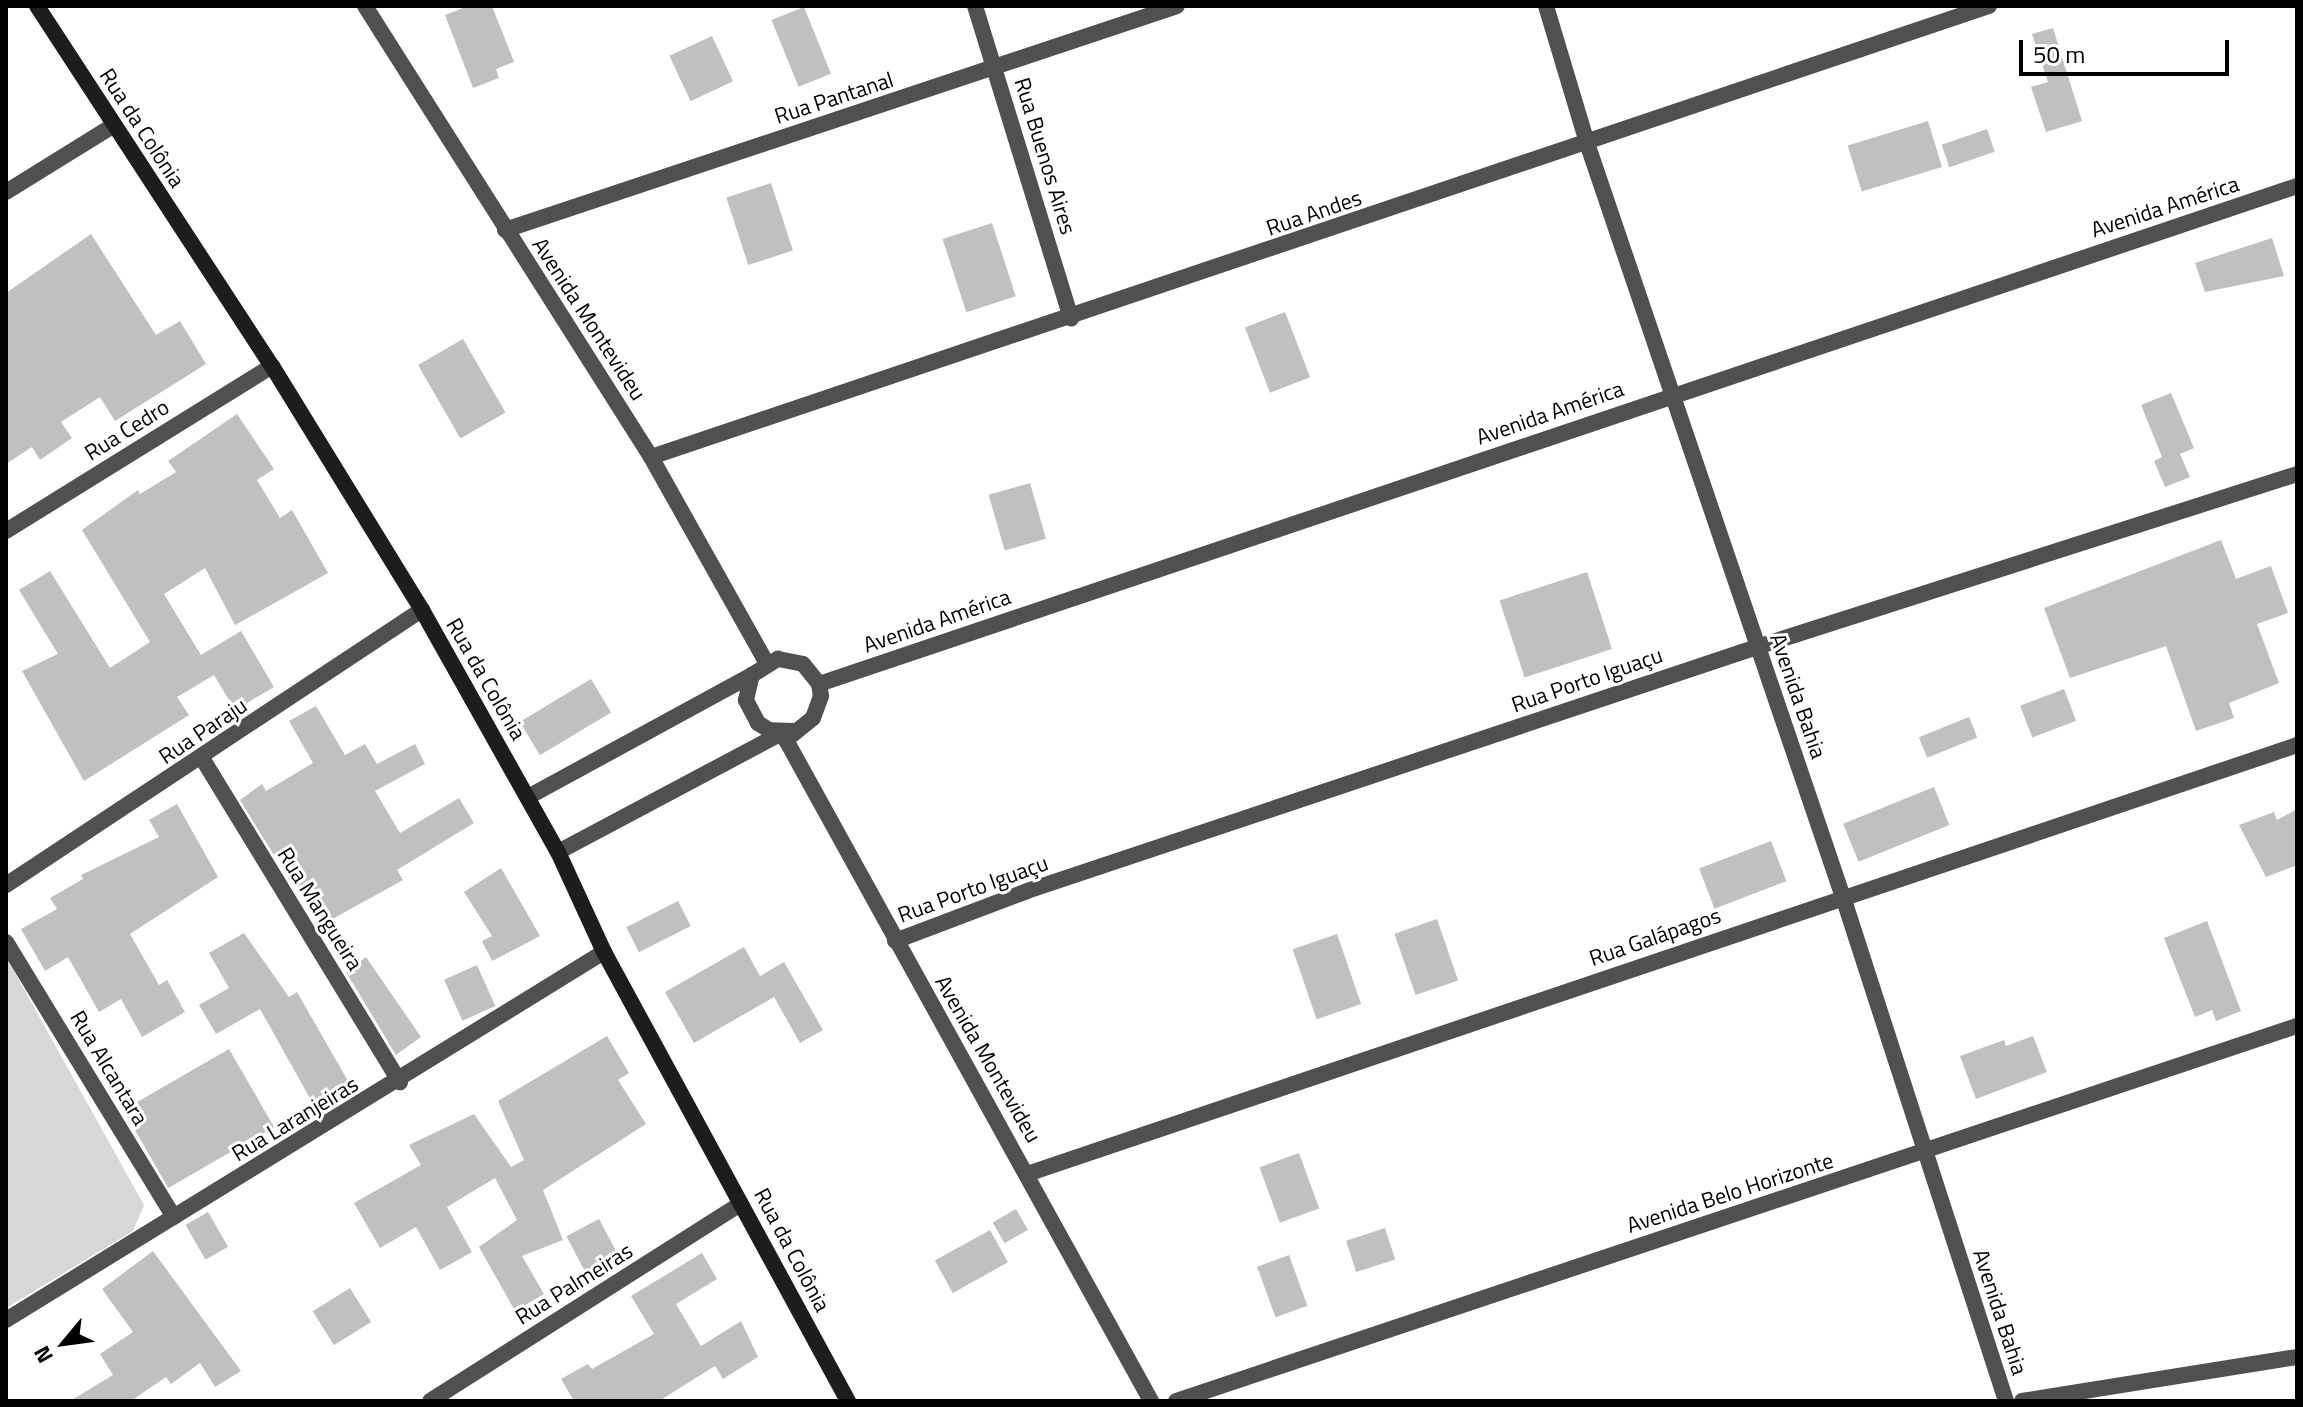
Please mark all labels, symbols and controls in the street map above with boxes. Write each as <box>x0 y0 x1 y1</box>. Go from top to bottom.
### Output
scale bar <box>2023 24 2233 74</box>
text: 50 m <box>2033 36 2085 72</box>
street label: Rua da Colônia <box>94 64 190 192</box>
street label: Rua Pantanal <box>771 66 897 130</box>
street label: Rua Buenos Aires <box>1009 74 1081 238</box>
street label: Avenida América <box>2088 171 2242 243</box>
street label: Rua Andes <box>1263 184 1365 242</box>
street label: Avenida Montevideu <box>527 233 651 405</box>
street label: Avenida América <box>1473 375 1627 451</box>
street label: Rua Cedro <box>80 394 174 466</box>
street label: Avenida América <box>860 583 1014 659</box>
street label: Rua da Colônia <box>441 613 531 745</box>
street label: Avenida Bahia <box>1764 630 1832 762</box>
street label: Rua Porto Iguaçu <box>1508 642 1666 718</box>
street label: Rua Paraju <box>154 692 252 770</box>
street label: Rua Mangueira <box>272 843 368 975</box>
street label: Rua Porto Iguaçu <box>894 850 1052 928</box>
street label: Rua Galápagos <box>1586 902 1724 972</box>
street label: Avenida Montevideu <box>929 971 1047 1147</box>
street label: Rua Alcantara <box>64 1006 154 1130</box>
street label: Rua Laranjeiras <box>227 1071 363 1167</box>
street label: Avenida Belo Horizonte <box>1623 1147 1837 1239</box>
street label: Rua da Colônia <box>748 1184 836 1316</box>
street label: Rua Palmeiras <box>511 1237 637 1331</box>
street label: Avenida Bahia <box>1967 1246 2033 1378</box>
north arrow <box>24 1303 104 1383</box>
text: N <box>24 1340 62 1370</box>

